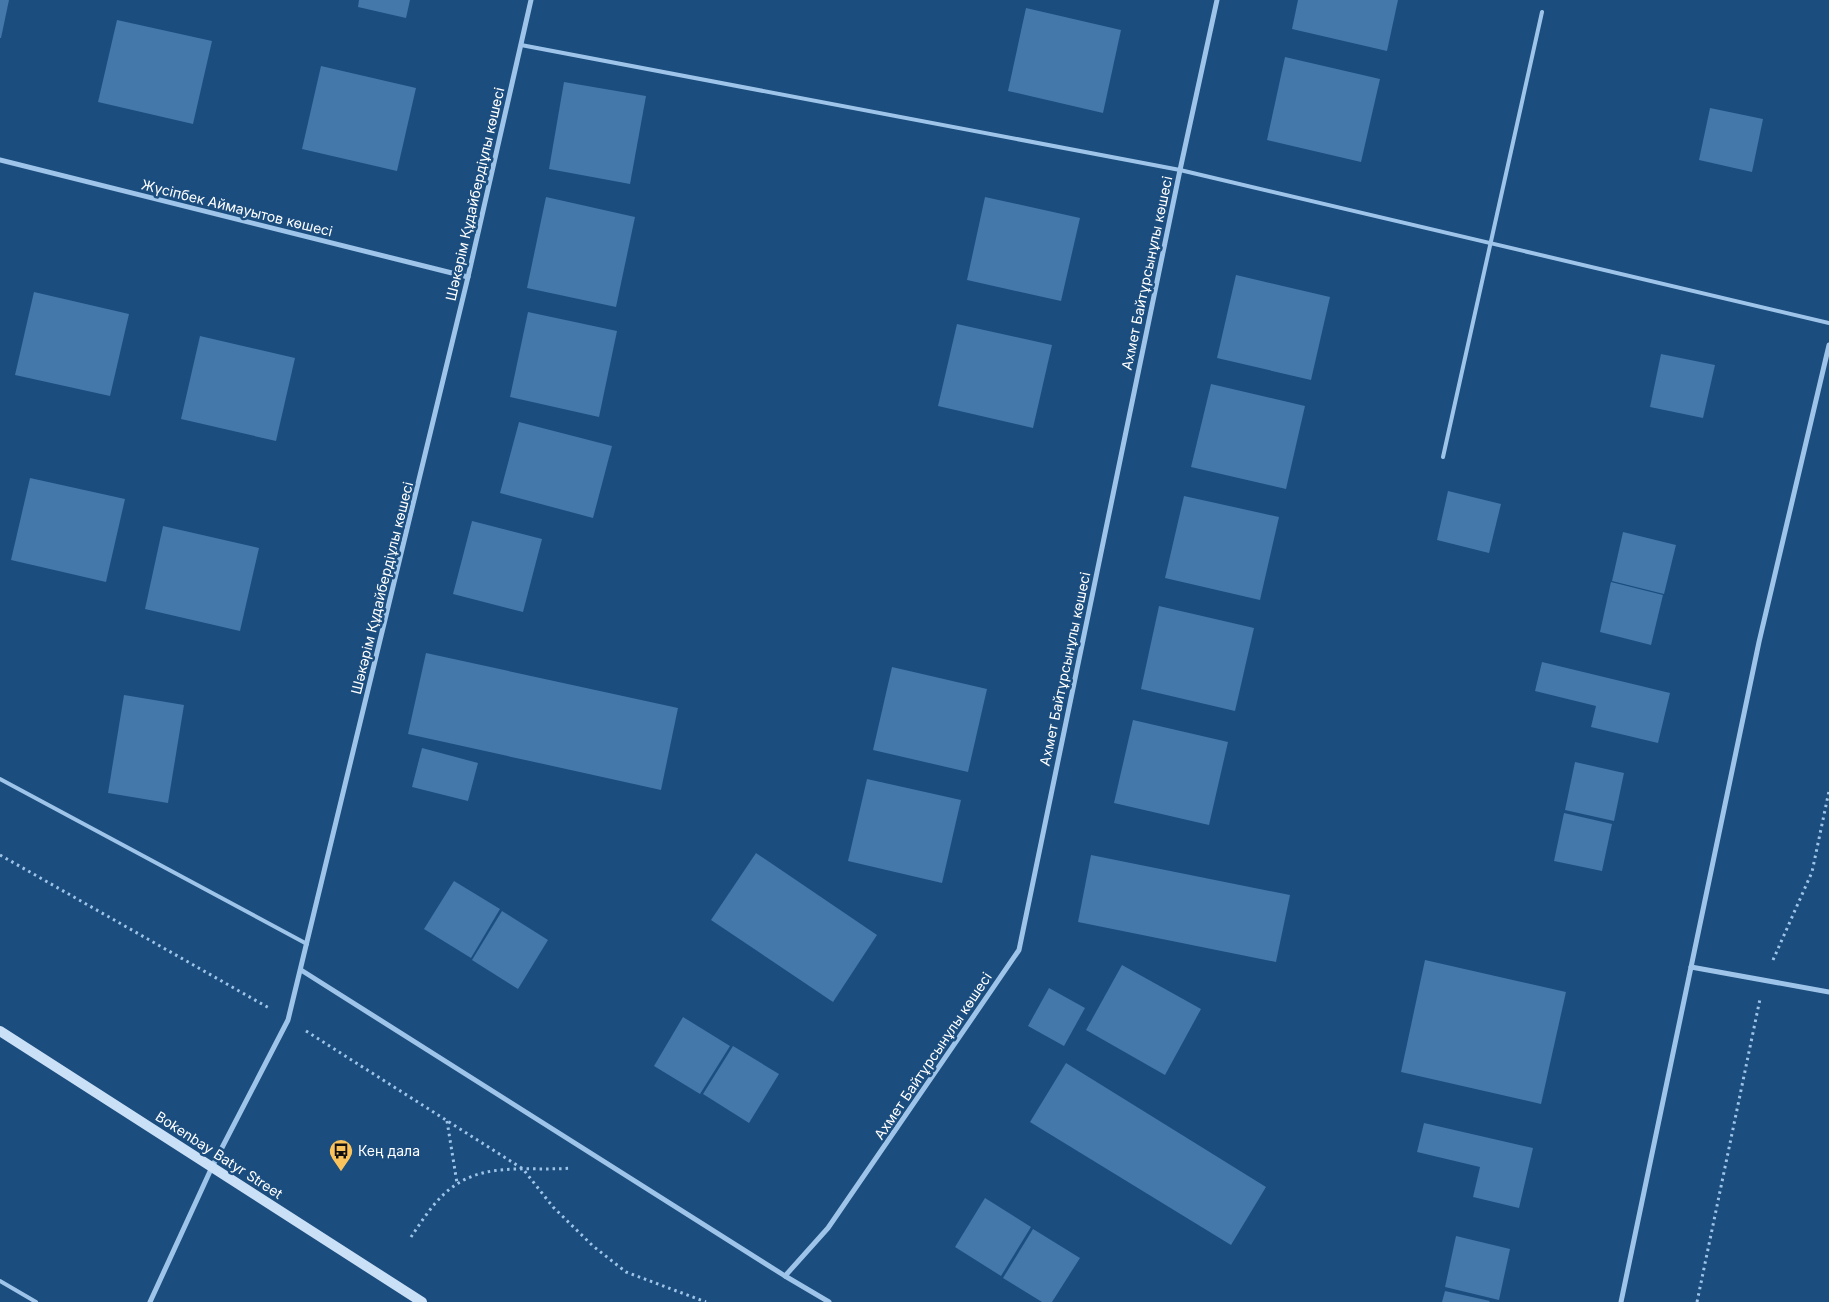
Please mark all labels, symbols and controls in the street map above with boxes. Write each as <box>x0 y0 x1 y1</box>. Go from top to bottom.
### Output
street label: Шәкәрім Құдайбердіұлы көшесі <box>442 85 507 302</box>
street label: Ахмет Байтұрсынұлы көшесі <box>1118 174 1175 371</box>
street label: Жүсіпбек Аймауытов көшесі <box>140 176 334 240</box>
street label: Шәкәрім Құдайбердіұлы көшесі <box>347 480 416 696</box>
street label: Ахмет Байтұрсынұлы көшесі <box>1036 570 1093 767</box>
street label: Ахмет Байтұрсынұлы көшесі <box>870 969 995 1143</box>
street label: Bokenbay Batyr Street <box>153 1107 286 1202</box>
bus stop icon: Кең дала <box>328 1138 354 1172</box>
place label: Кең дала <box>358 1142 420 1159</box>

